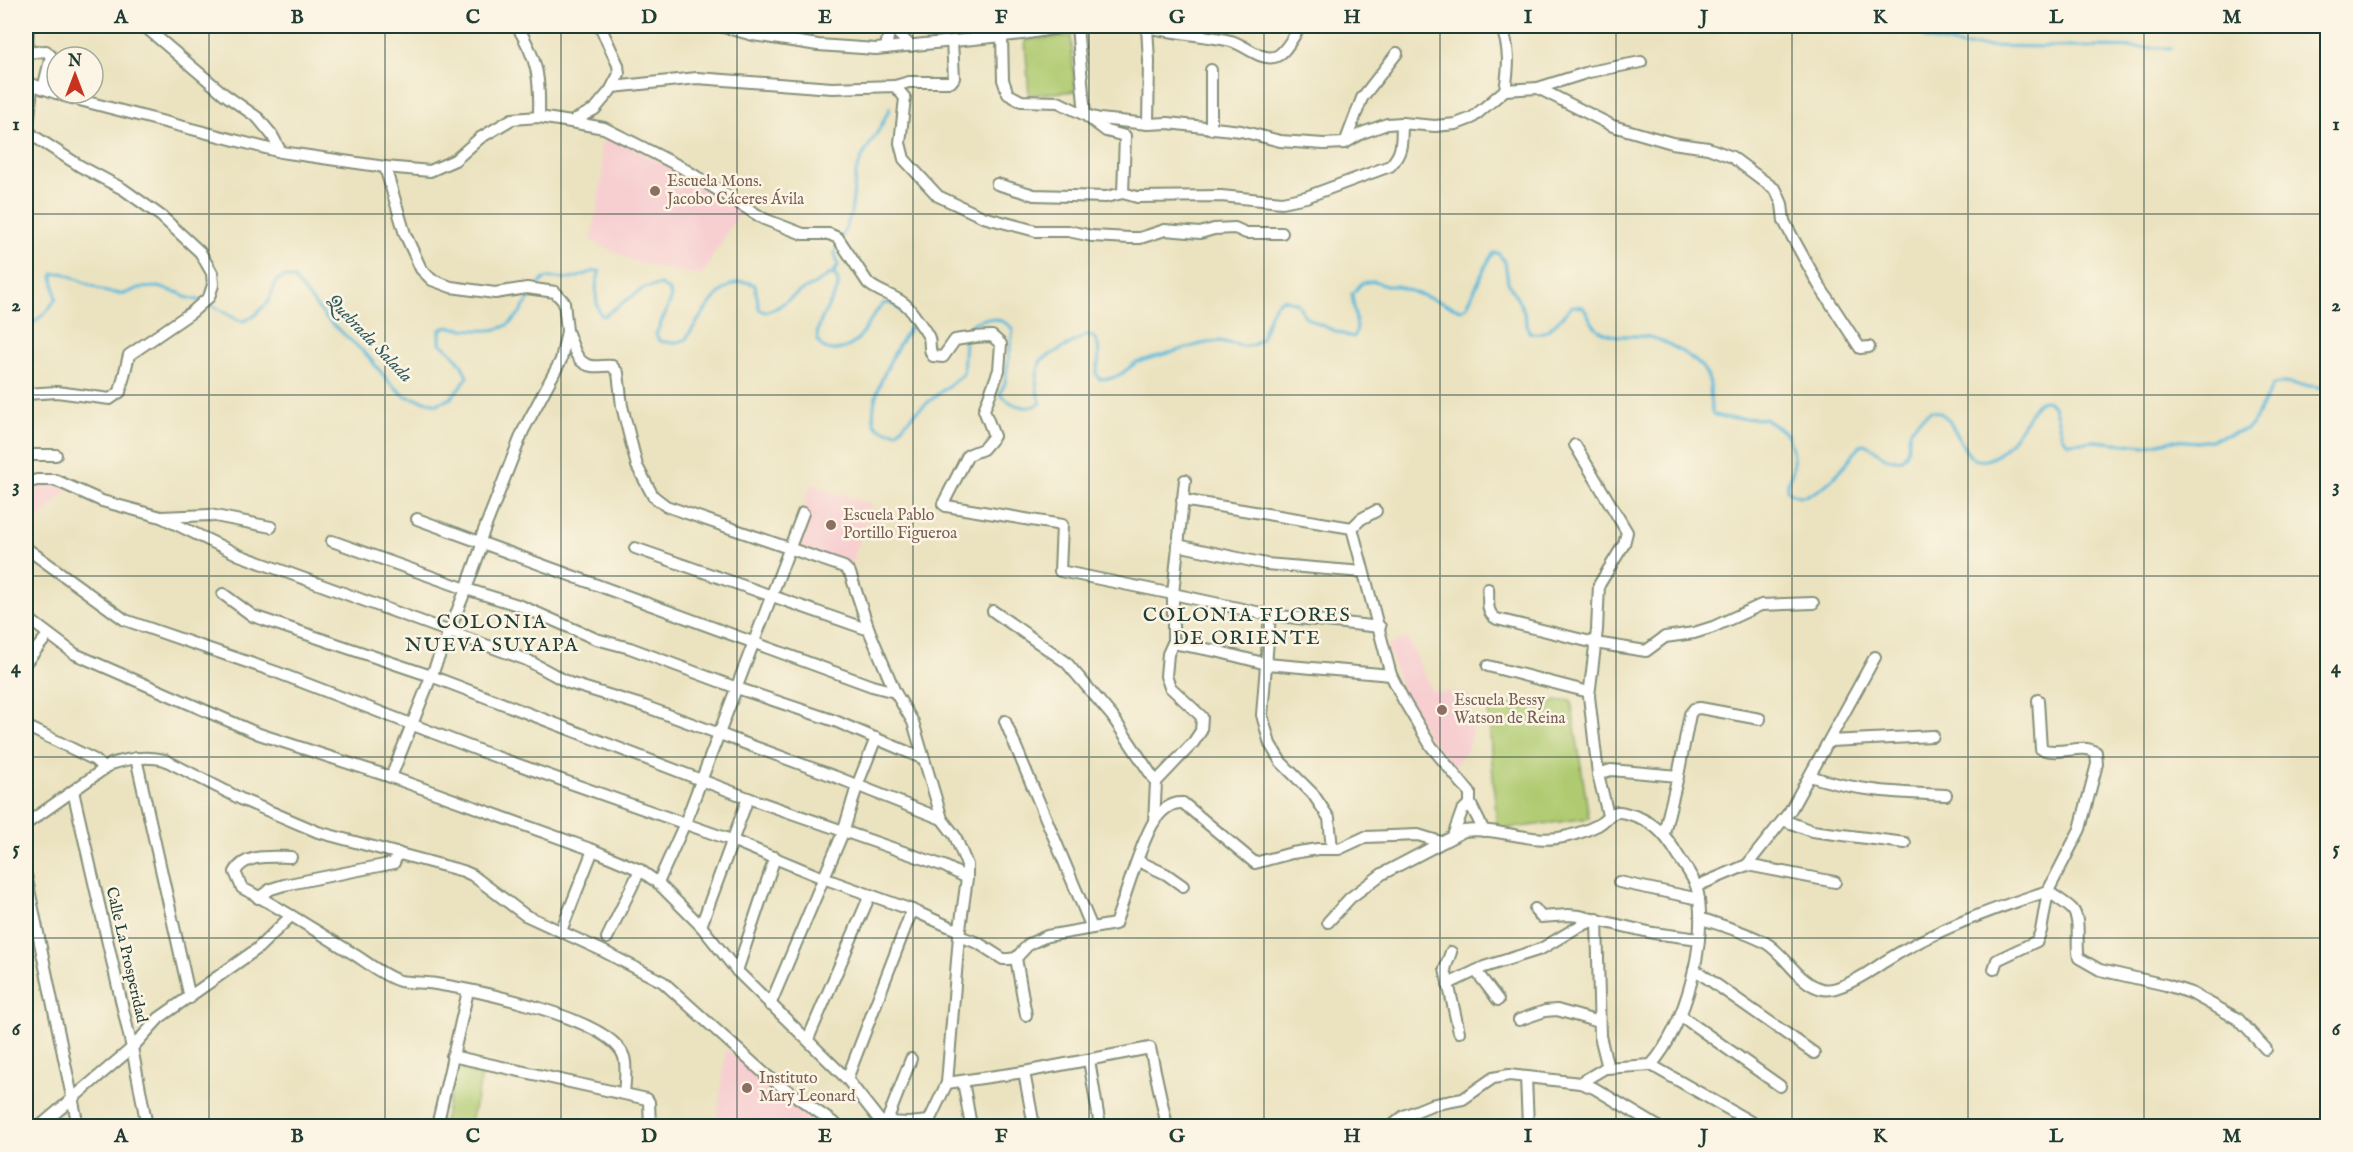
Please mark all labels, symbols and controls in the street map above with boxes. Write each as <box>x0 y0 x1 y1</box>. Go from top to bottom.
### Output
text: A <box>113 5 129 30</box>
text: B <box>290 5 304 30</box>
text: C <box>466 5 480 30</box>
text: D <box>641 5 657 30</box>
text: E <box>818 5 832 30</box>
text: F <box>995 5 1008 30</box>
text: G <box>1169 5 1186 30</box>
text: H <box>1343 5 1361 30</box>
text: I <box>1524 5 1533 30</box>
text: J <box>1697 5 1709 30</box>
text: K <box>1873 5 1889 30</box>
text: L <box>2049 5 2064 30</box>
text: M <box>2223 5 2242 30</box>
north arrow <box>45 45 105 105</box>
text: N <box>67 52 82 72</box>
text: 1 <box>12 112 20 137</box>
text: 1 <box>2332 112 2340 137</box>
place label: Escuela Mons. Jacobo Cáceres Ávila <box>665 172 804 210</box>
marker: Escuela Mons. Jacobo Cáceres Ávila <box>648 184 662 198</box>
water label: Quebrada Salada <box>321 290 417 388</box>
text: 2 <box>11 293 21 318</box>
text: 2 <box>2331 293 2341 318</box>
text: 3 <box>12 474 20 499</box>
text: 3 <box>2332 474 2340 499</box>
place label: Escuela Pablo Portillo Figueroa <box>843 506 957 544</box>
marker: Escuela Pablo Portillo Figueroa <box>824 518 838 532</box>
district label: COLONIA FLORES DE ORIENTE <box>1143 603 1351 651</box>
district label: COLONIA NUEVA SUYAPA <box>405 610 579 658</box>
text: 4 <box>11 655 22 680</box>
text: 4 <box>2331 655 2342 680</box>
place label: Escuela Bessy Watson de Reina <box>1454 691 1565 729</box>
marker: Escuela Bessy Watson de Reina <box>1435 703 1449 717</box>
text: 5 <box>12 836 20 861</box>
text: 5 <box>2332 836 2340 861</box>
street label: Calle La Prosperidad <box>101 885 151 1025</box>
text: 6 <box>12 1017 22 1042</box>
text: 6 <box>2332 1017 2342 1042</box>
place label: Instituto Mary Leonard <box>759 1069 856 1107</box>
marker: Instituto Mary Leonard <box>740 1081 754 1095</box>
text: A <box>113 1124 129 1149</box>
text: B <box>290 1124 304 1149</box>
text: C <box>466 1124 480 1149</box>
text: D <box>641 1124 657 1149</box>
text: E <box>818 1124 832 1149</box>
text: F <box>995 1124 1008 1149</box>
text: G <box>1169 1124 1186 1149</box>
text: H <box>1343 1124 1361 1149</box>
text: I <box>1524 1124 1533 1149</box>
text: J <box>1697 1124 1709 1149</box>
text: K <box>1873 1124 1889 1149</box>
text: L <box>2049 1124 2064 1149</box>
text: M <box>2223 1124 2242 1149</box>

